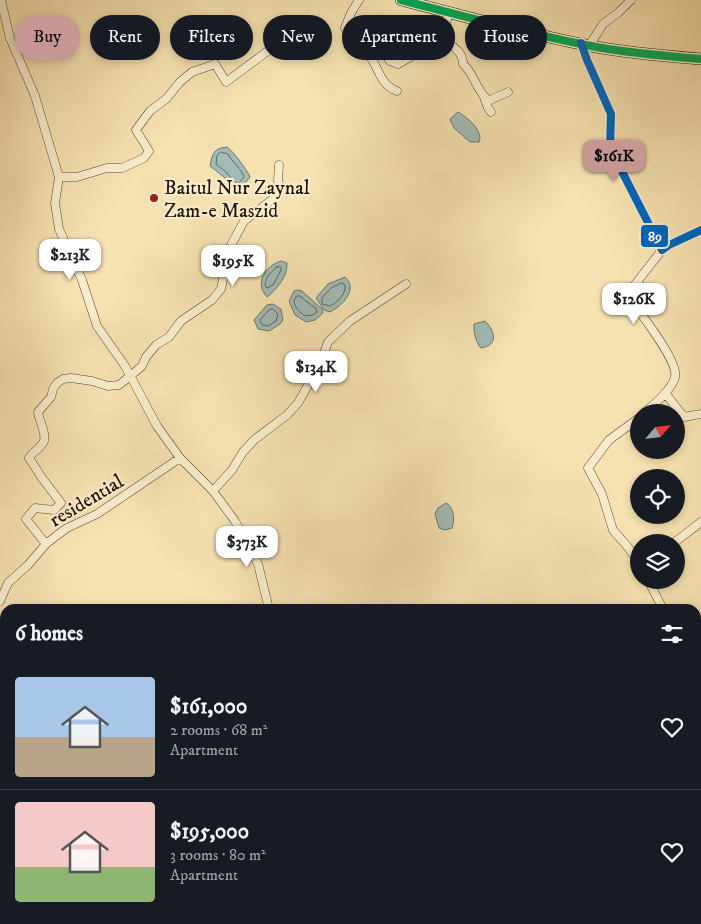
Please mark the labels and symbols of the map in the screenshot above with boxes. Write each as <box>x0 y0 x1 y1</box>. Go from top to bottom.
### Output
pin: $161K <box>579 140 649 182</box>
place label: Baitul Nur Zaynal Zam-e Maszid <box>164 176 310 224</box>
marker: Baitul Nur Zaynal Zam-e Maszid <box>148 192 160 204</box>
line badge: 89 <box>640 224 669 248</box>
text: 89 <box>648 228 662 246</box>
pin: $213K <box>35 238 105 281</box>
pin: $195K <box>198 244 268 287</box>
pin: $126K <box>599 282 669 325</box>
pin: $134K <box>281 350 351 393</box>
north arrow <box>630 404 685 459</box>
street label: residential <box>45 469 128 533</box>
pin: $373K <box>212 526 282 568</box>

